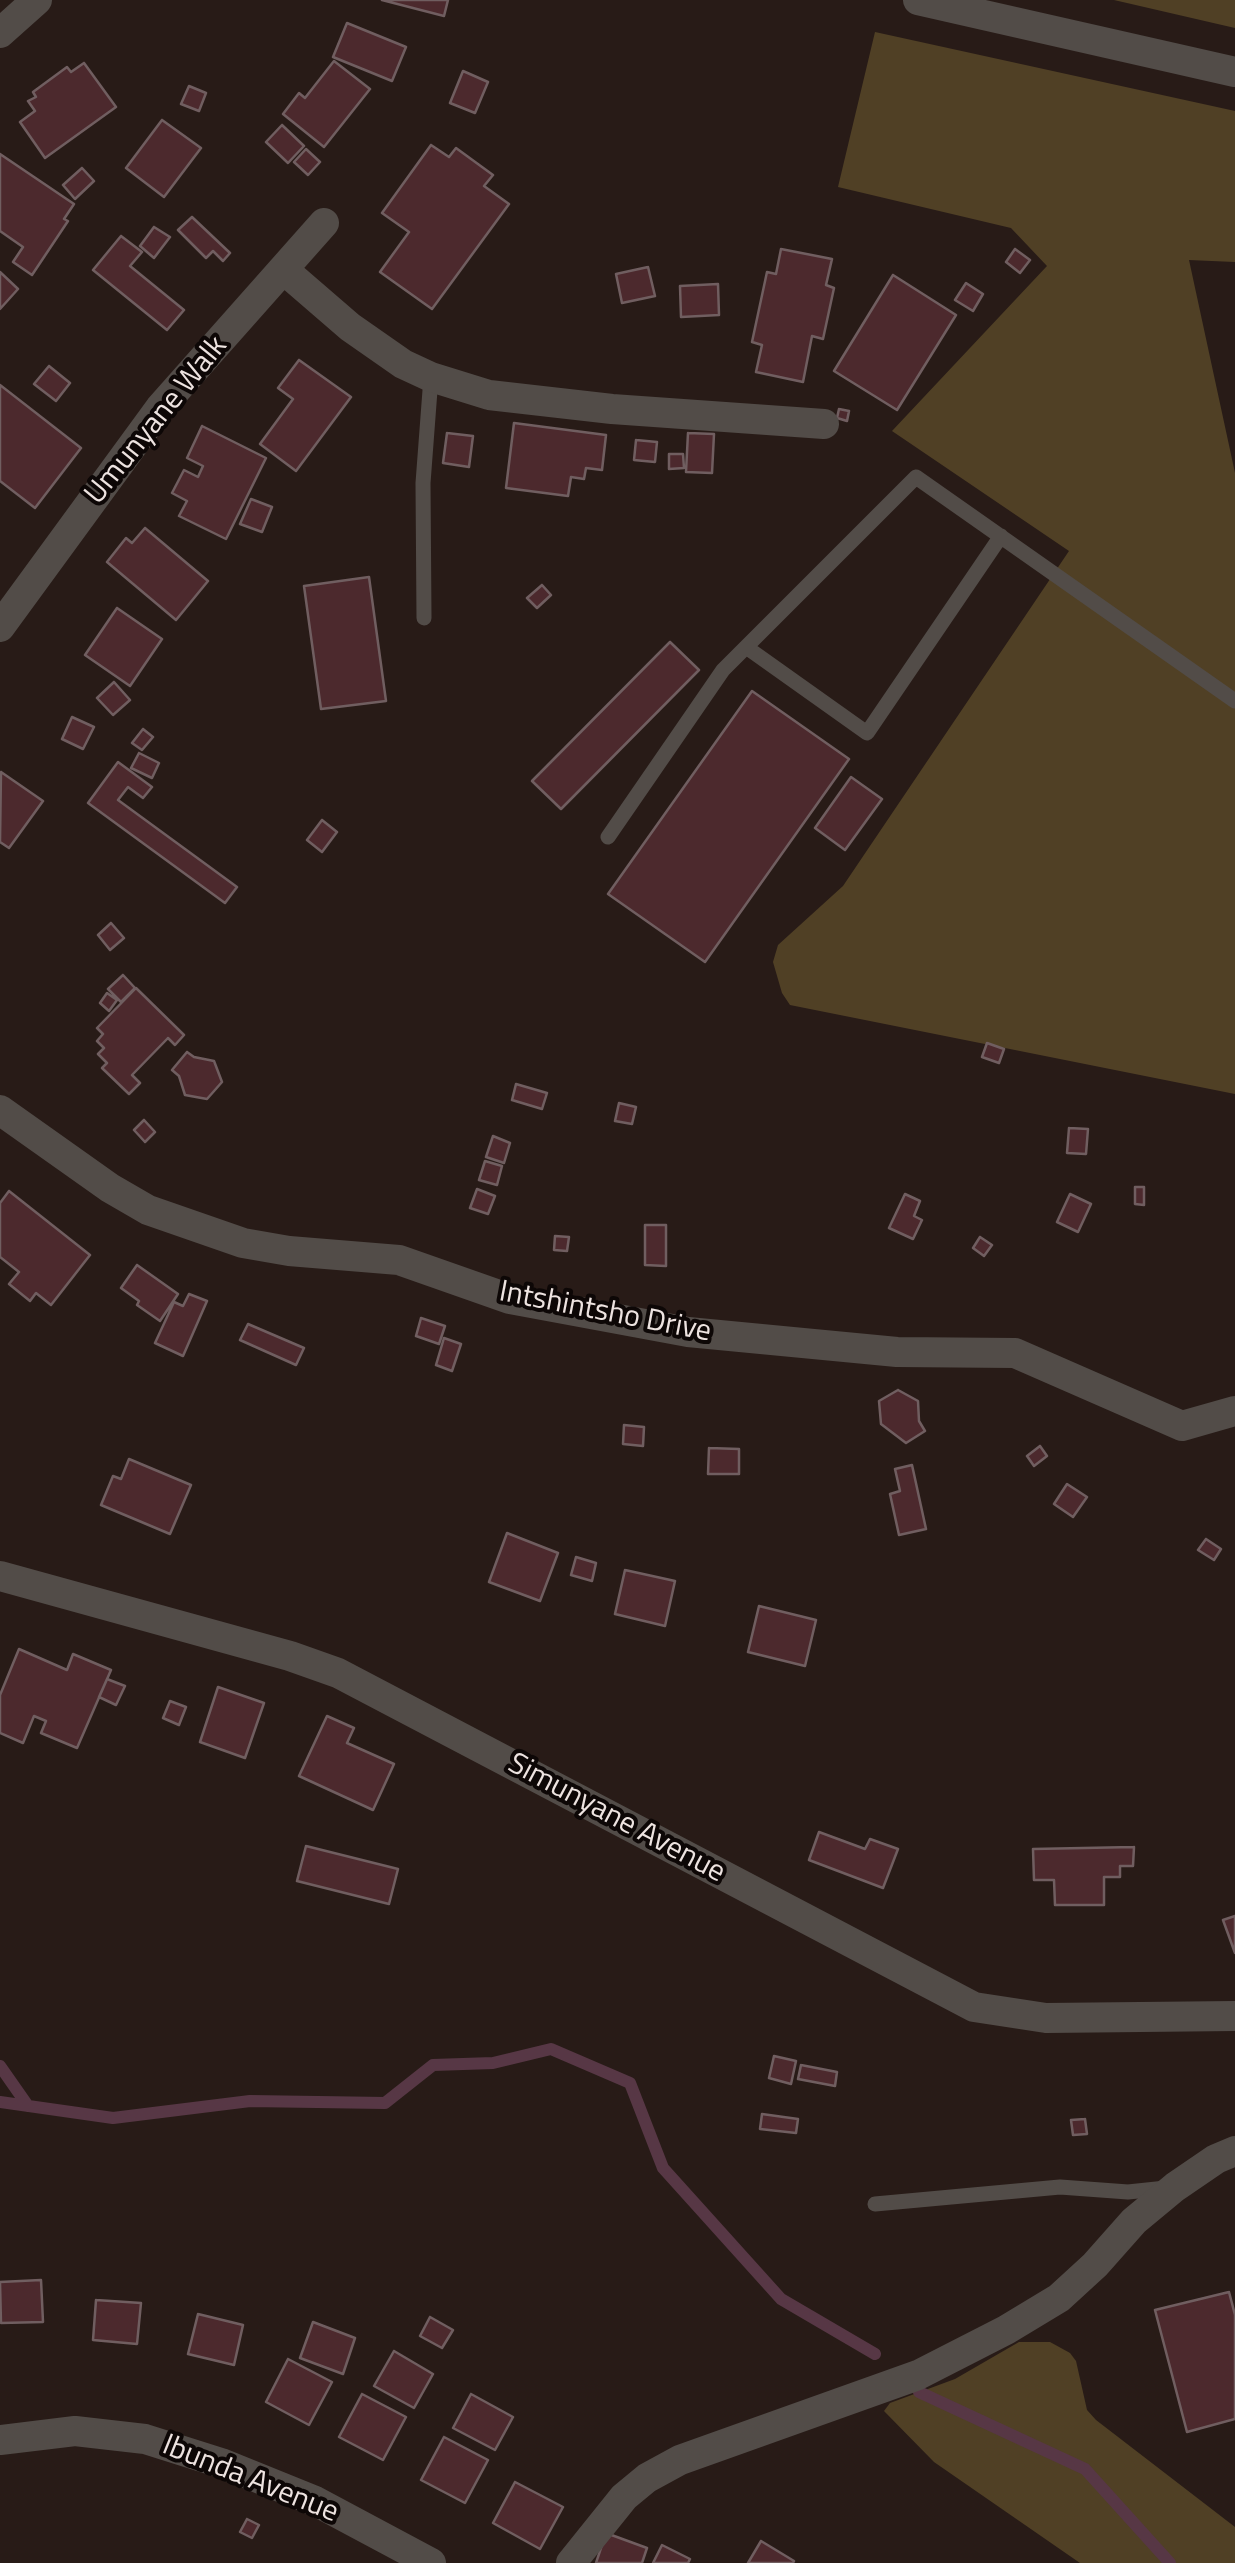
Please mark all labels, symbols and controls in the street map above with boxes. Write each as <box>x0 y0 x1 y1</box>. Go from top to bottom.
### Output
street label: Umunyane Walk <box>78 330 236 512</box>
street label: Intshintsho Drive <box>496 1275 714 1351</box>
street label: Simunyane Avenue <box>501 1747 731 1891</box>
street label: Ibunda Avenue <box>157 2428 343 2532</box>

